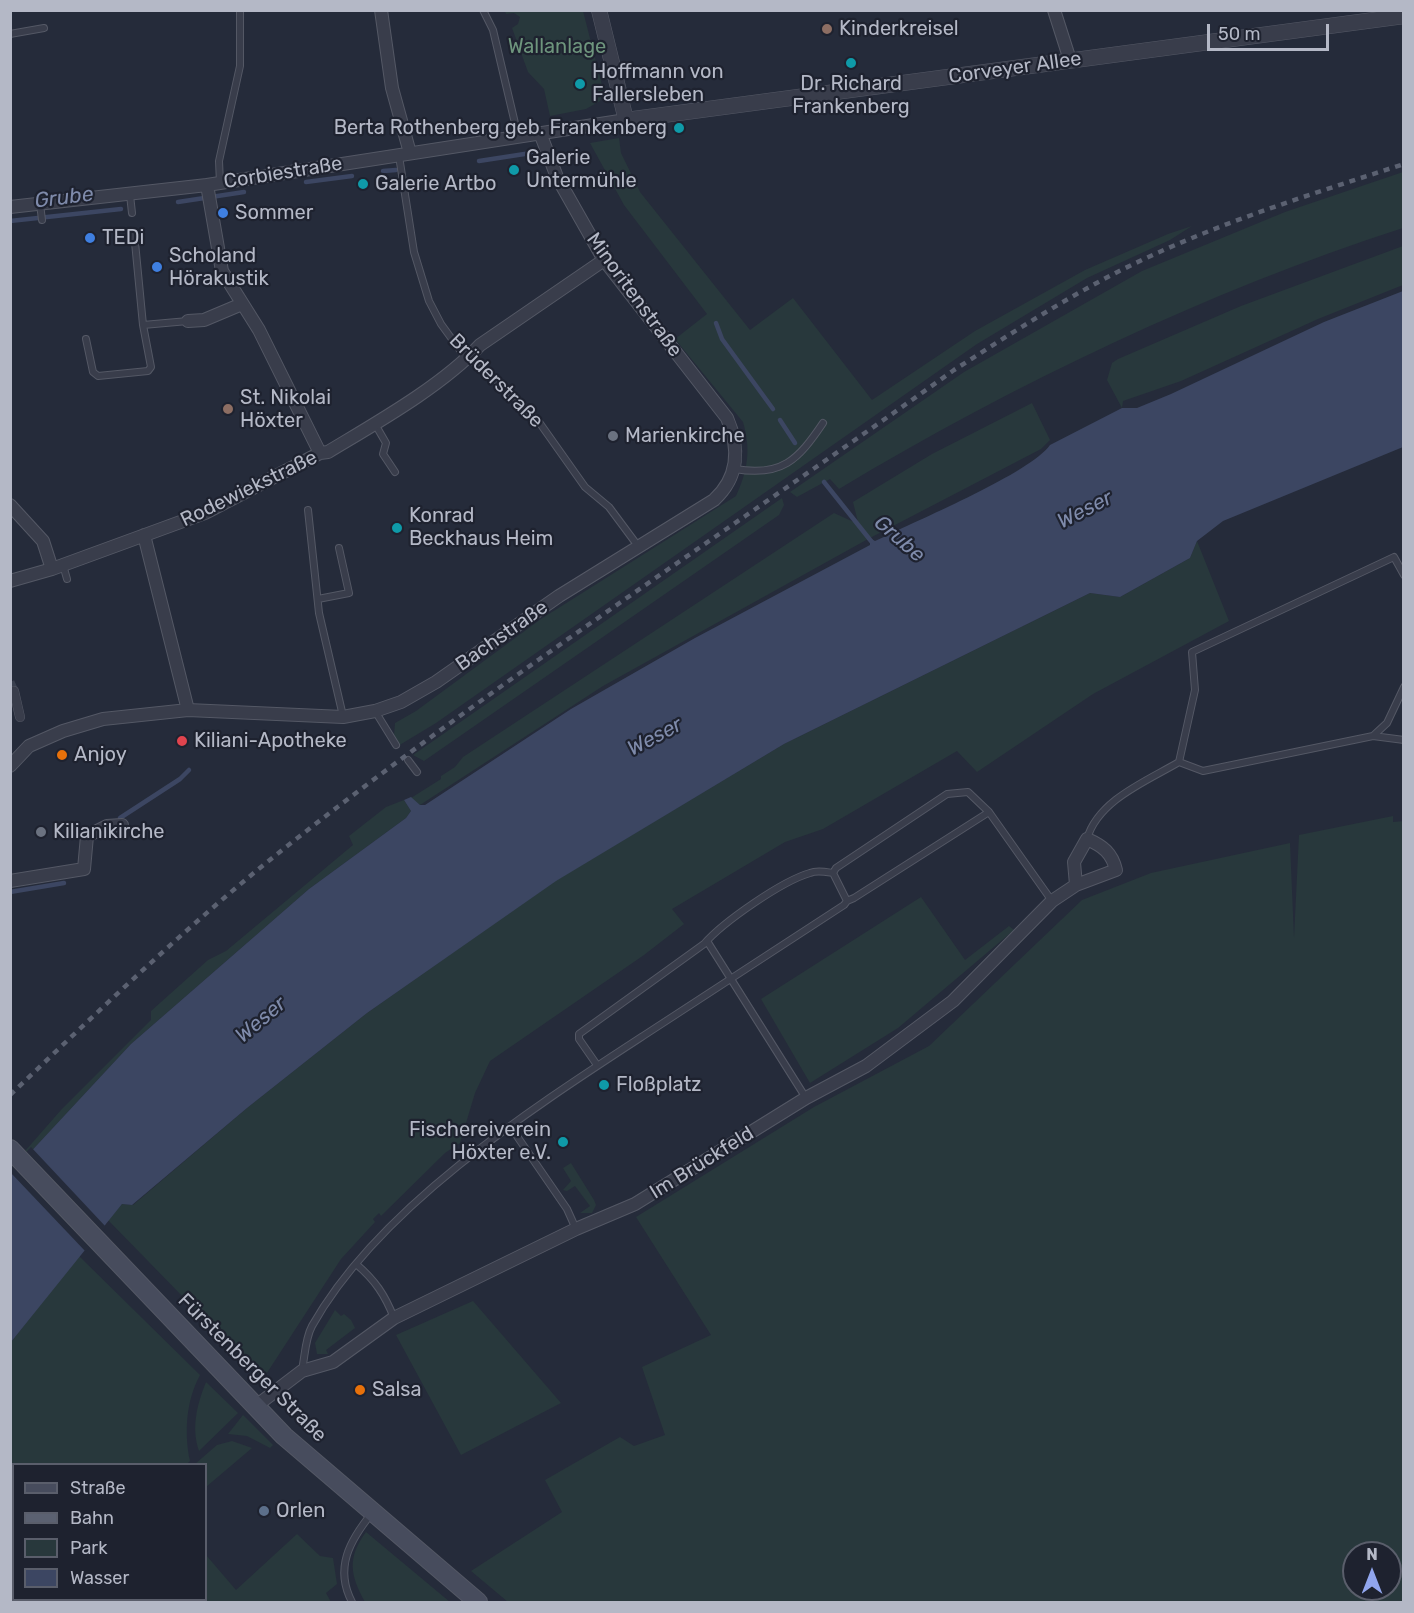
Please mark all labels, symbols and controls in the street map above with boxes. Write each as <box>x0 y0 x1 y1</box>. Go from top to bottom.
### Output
scale bar <box>1210 12 1332 50</box>
place label: Kinderkreisel <box>839 17 959 41</box>
marker: Kinderkreisel <box>820 22 834 36</box>
text: 50 m <box>1218 23 1261 45</box>
park label: Wallanlage <box>508 35 606 59</box>
street label: Corveyer Allee <box>947 47 1083 89</box>
marker: Dr. Richard Frankenberg <box>844 56 858 70</box>
place label: Hoffmann von Fallersleben <box>592 60 724 107</box>
place label: Dr. Richard Frankenberg <box>792 72 910 119</box>
marker: Hoffmann von Fallersleben <box>573 77 587 91</box>
place label: Berta Rothenberg geb. Frankenberg <box>334 116 667 140</box>
marker: Berta Rothenberg geb. Frankenberg <box>672 121 686 135</box>
place label: Galerie Untermühle <box>526 146 637 193</box>
street label: Corbiestraße <box>222 152 344 194</box>
marker: Galerie Untermühle <box>507 163 521 177</box>
place label: Galerie Artbo <box>375 172 496 196</box>
marker: Galerie Artbo <box>356 177 370 191</box>
water label: Grube <box>33 182 95 214</box>
place label: Sommer <box>235 201 313 225</box>
marker: Sommer <box>216 206 230 220</box>
place label: TEDi <box>102 226 144 250</box>
street label: Minoritenstraße <box>581 228 687 362</box>
marker: TEDi <box>83 231 97 245</box>
place label: Scholand Hörakustik <box>169 244 269 291</box>
marker: Scholand Hörakustik <box>150 260 164 274</box>
street label: Brüderstraße <box>444 329 548 433</box>
place label: St. Nikolai Höxter <box>240 386 331 433</box>
marker: St. Nikolai Höxter <box>221 402 235 416</box>
place label: Marienkirche <box>625 424 745 448</box>
marker: Marienkirche <box>606 429 620 443</box>
street label: Rodewiekstraße <box>177 446 321 532</box>
water label: Weser <box>1053 485 1117 535</box>
place label: Konrad Beckhaus Heim <box>409 504 553 551</box>
water label: Grube <box>868 510 930 568</box>
marker: Konrad Beckhaus Heim <box>390 521 404 535</box>
street label: Bachstraße <box>451 595 553 677</box>
water label: Weser <box>623 712 687 762</box>
place label: Kiliani-Apotheke <box>194 729 347 753</box>
marker: Kiliani-Apotheke <box>175 734 189 748</box>
place label: Anjoy <box>74 743 127 767</box>
marker: Anjoy <box>55 748 69 762</box>
place label: Kilianikirche <box>53 820 165 844</box>
marker: Kilianikirche <box>34 825 48 839</box>
water label: Weser <box>230 992 292 1048</box>
place label: Floßplatz <box>616 1073 702 1097</box>
marker: Floßplatz <box>597 1078 611 1092</box>
place label: Fischereiverein Höxter e.V. <box>409 1118 551 1165</box>
street label: Im Brückfeld <box>646 1122 758 1204</box>
marker: Fischereiverein Höxter e.V. <box>556 1135 570 1149</box>
street label: Fürstenberger Straße <box>173 1289 331 1447</box>
place label: Salsa <box>372 1378 422 1402</box>
marker: Salsa <box>353 1383 367 1397</box>
legend <box>12 1463 207 1601</box>
text: Straße <box>70 1477 126 1499</box>
place label: Orlen <box>276 1499 325 1523</box>
marker: Orlen <box>257 1504 271 1518</box>
text: Bahn <box>70 1507 114 1529</box>
text: Park <box>70 1537 107 1559</box>
north arrow <box>1342 1541 1402 1601</box>
text: N <box>1366 1545 1378 1564</box>
text: Wasser <box>70 1567 129 1589</box>

